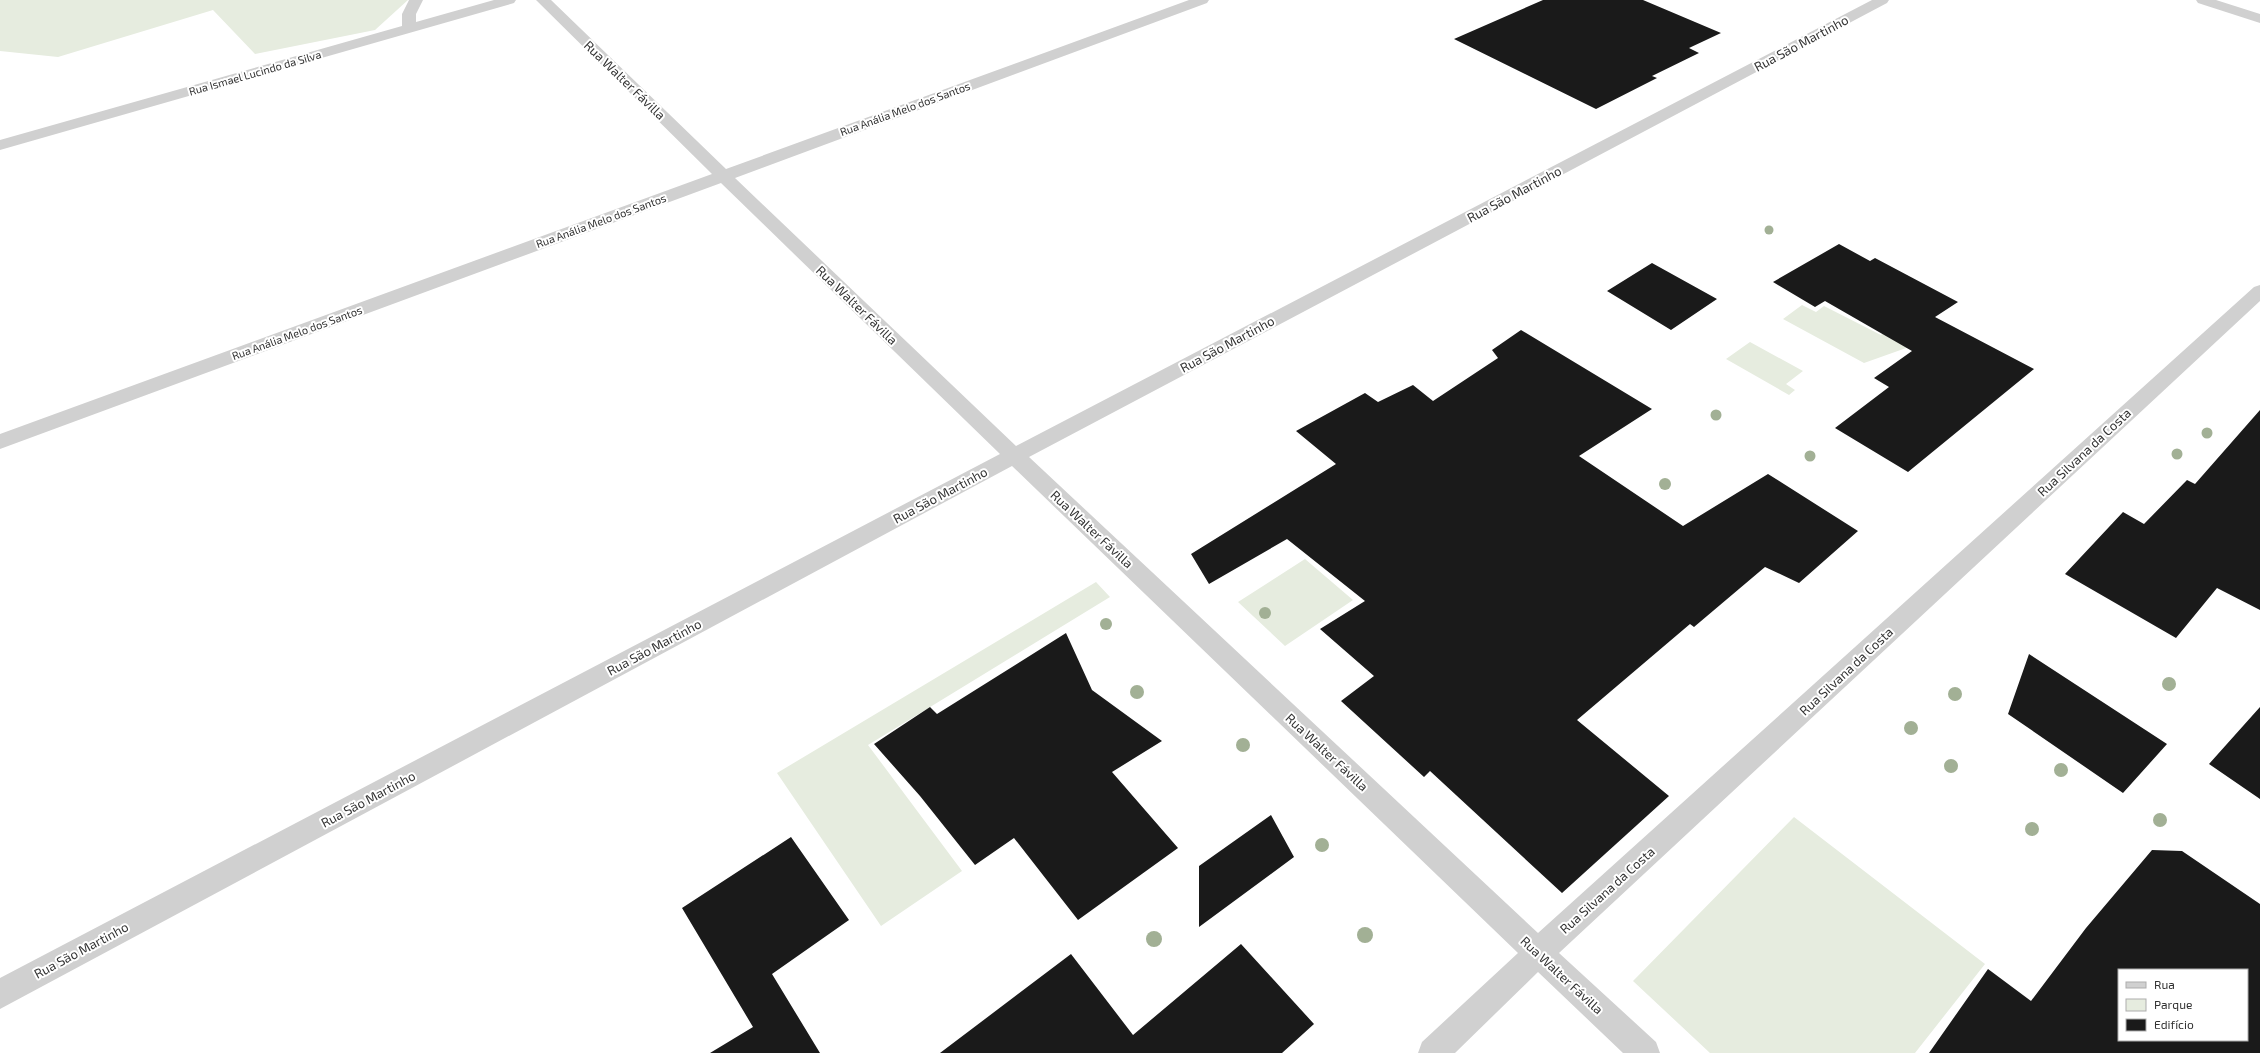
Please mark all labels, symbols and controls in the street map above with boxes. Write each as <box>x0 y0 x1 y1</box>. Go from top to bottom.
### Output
street label: Rua São Martinho <box>1751 11 1851 75</box>
street label: Rua Walter Fávilla <box>581 37 669 123</box>
street label: Rua Ismael Lucindo da Silva <box>187 47 323 98</box>
street label: Rua Anália Melo dos Santos <box>838 79 972 138</box>
street label: Rua São Martinho <box>1464 162 1564 226</box>
street label: Rua Anália Melo dos Santos <box>534 191 668 250</box>
street label: Rua Walter Fávilla <box>813 262 901 348</box>
street label: Rua Anália Melo dos Santos <box>230 303 364 362</box>
street label: Rua São Martinho <box>1177 312 1277 376</box>
street label: Rua Silvana da Costa <box>2034 405 2134 499</box>
street label: Rua São Martinho <box>890 463 990 527</box>
street label: Rua Walter Fávilla <box>1047 487 1137 571</box>
street label: Rua São Martinho <box>604 615 704 679</box>
street label: Rua Silvana da Costa <box>1796 624 1896 718</box>
street label: Rua Walter Fávilla <box>1282 710 1372 794</box>
street label: Rua São Martinho <box>318 767 418 831</box>
street label: Rua Silvana da Costa <box>1556 843 1658 937</box>
street label: Rua São Martinho <box>31 918 131 982</box>
street label: Rua Walter Fávilla <box>1517 933 1607 1017</box>
legend <box>2118 969 2248 1041</box>
text: Rua <box>2154 977 2175 991</box>
text: Parque <box>2154 997 2192 1011</box>
text: Edifício <box>2154 1017 2194 1031</box>

